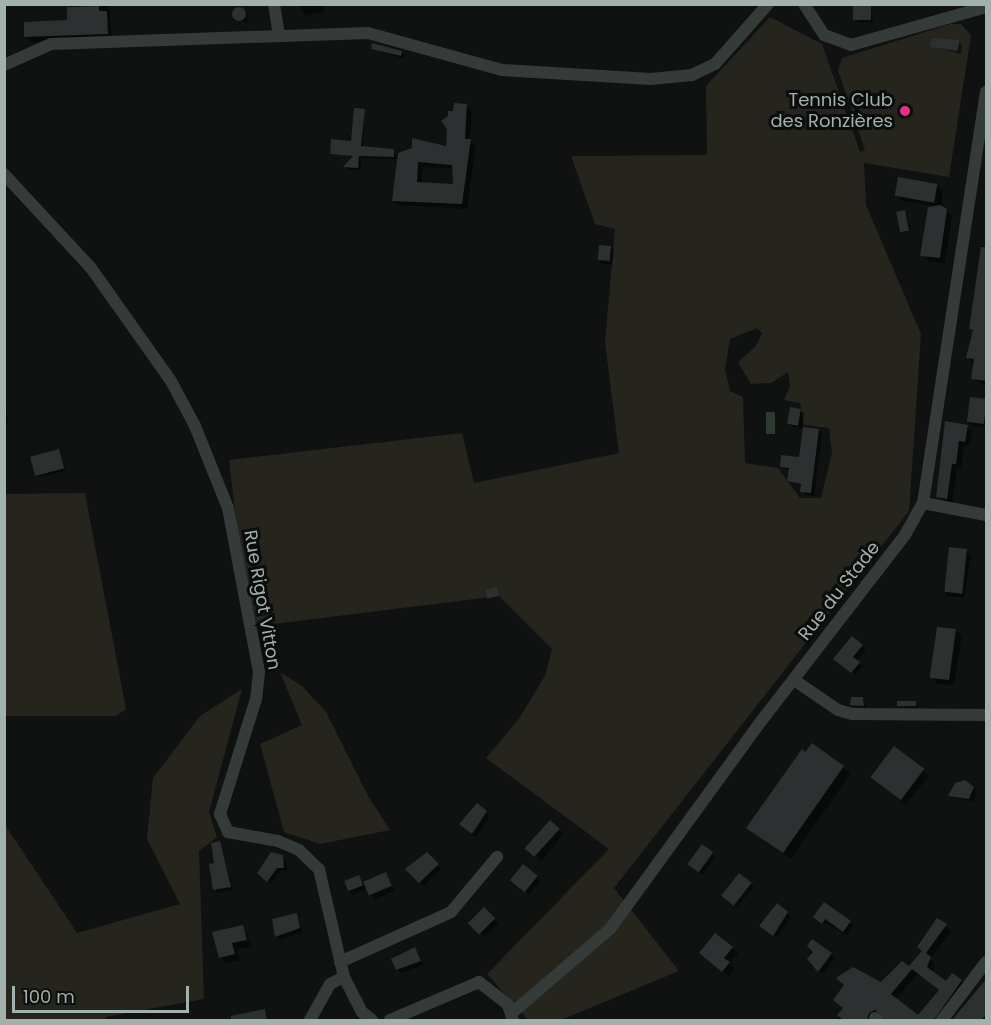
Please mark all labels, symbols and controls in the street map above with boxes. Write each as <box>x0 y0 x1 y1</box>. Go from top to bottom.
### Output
place label: Tennis Club des Ronzières <box>770 90 893 132</box>
marker: Tennis Club des Ronzières <box>898 104 912 118</box>
street label: Rue Rigot Vitton <box>239 528 285 672</box>
street label: Rue du Stade <box>794 537 884 645</box>
scale bar <box>15 974 192 1012</box>
text: 100 m <box>23 984 75 1009</box>

